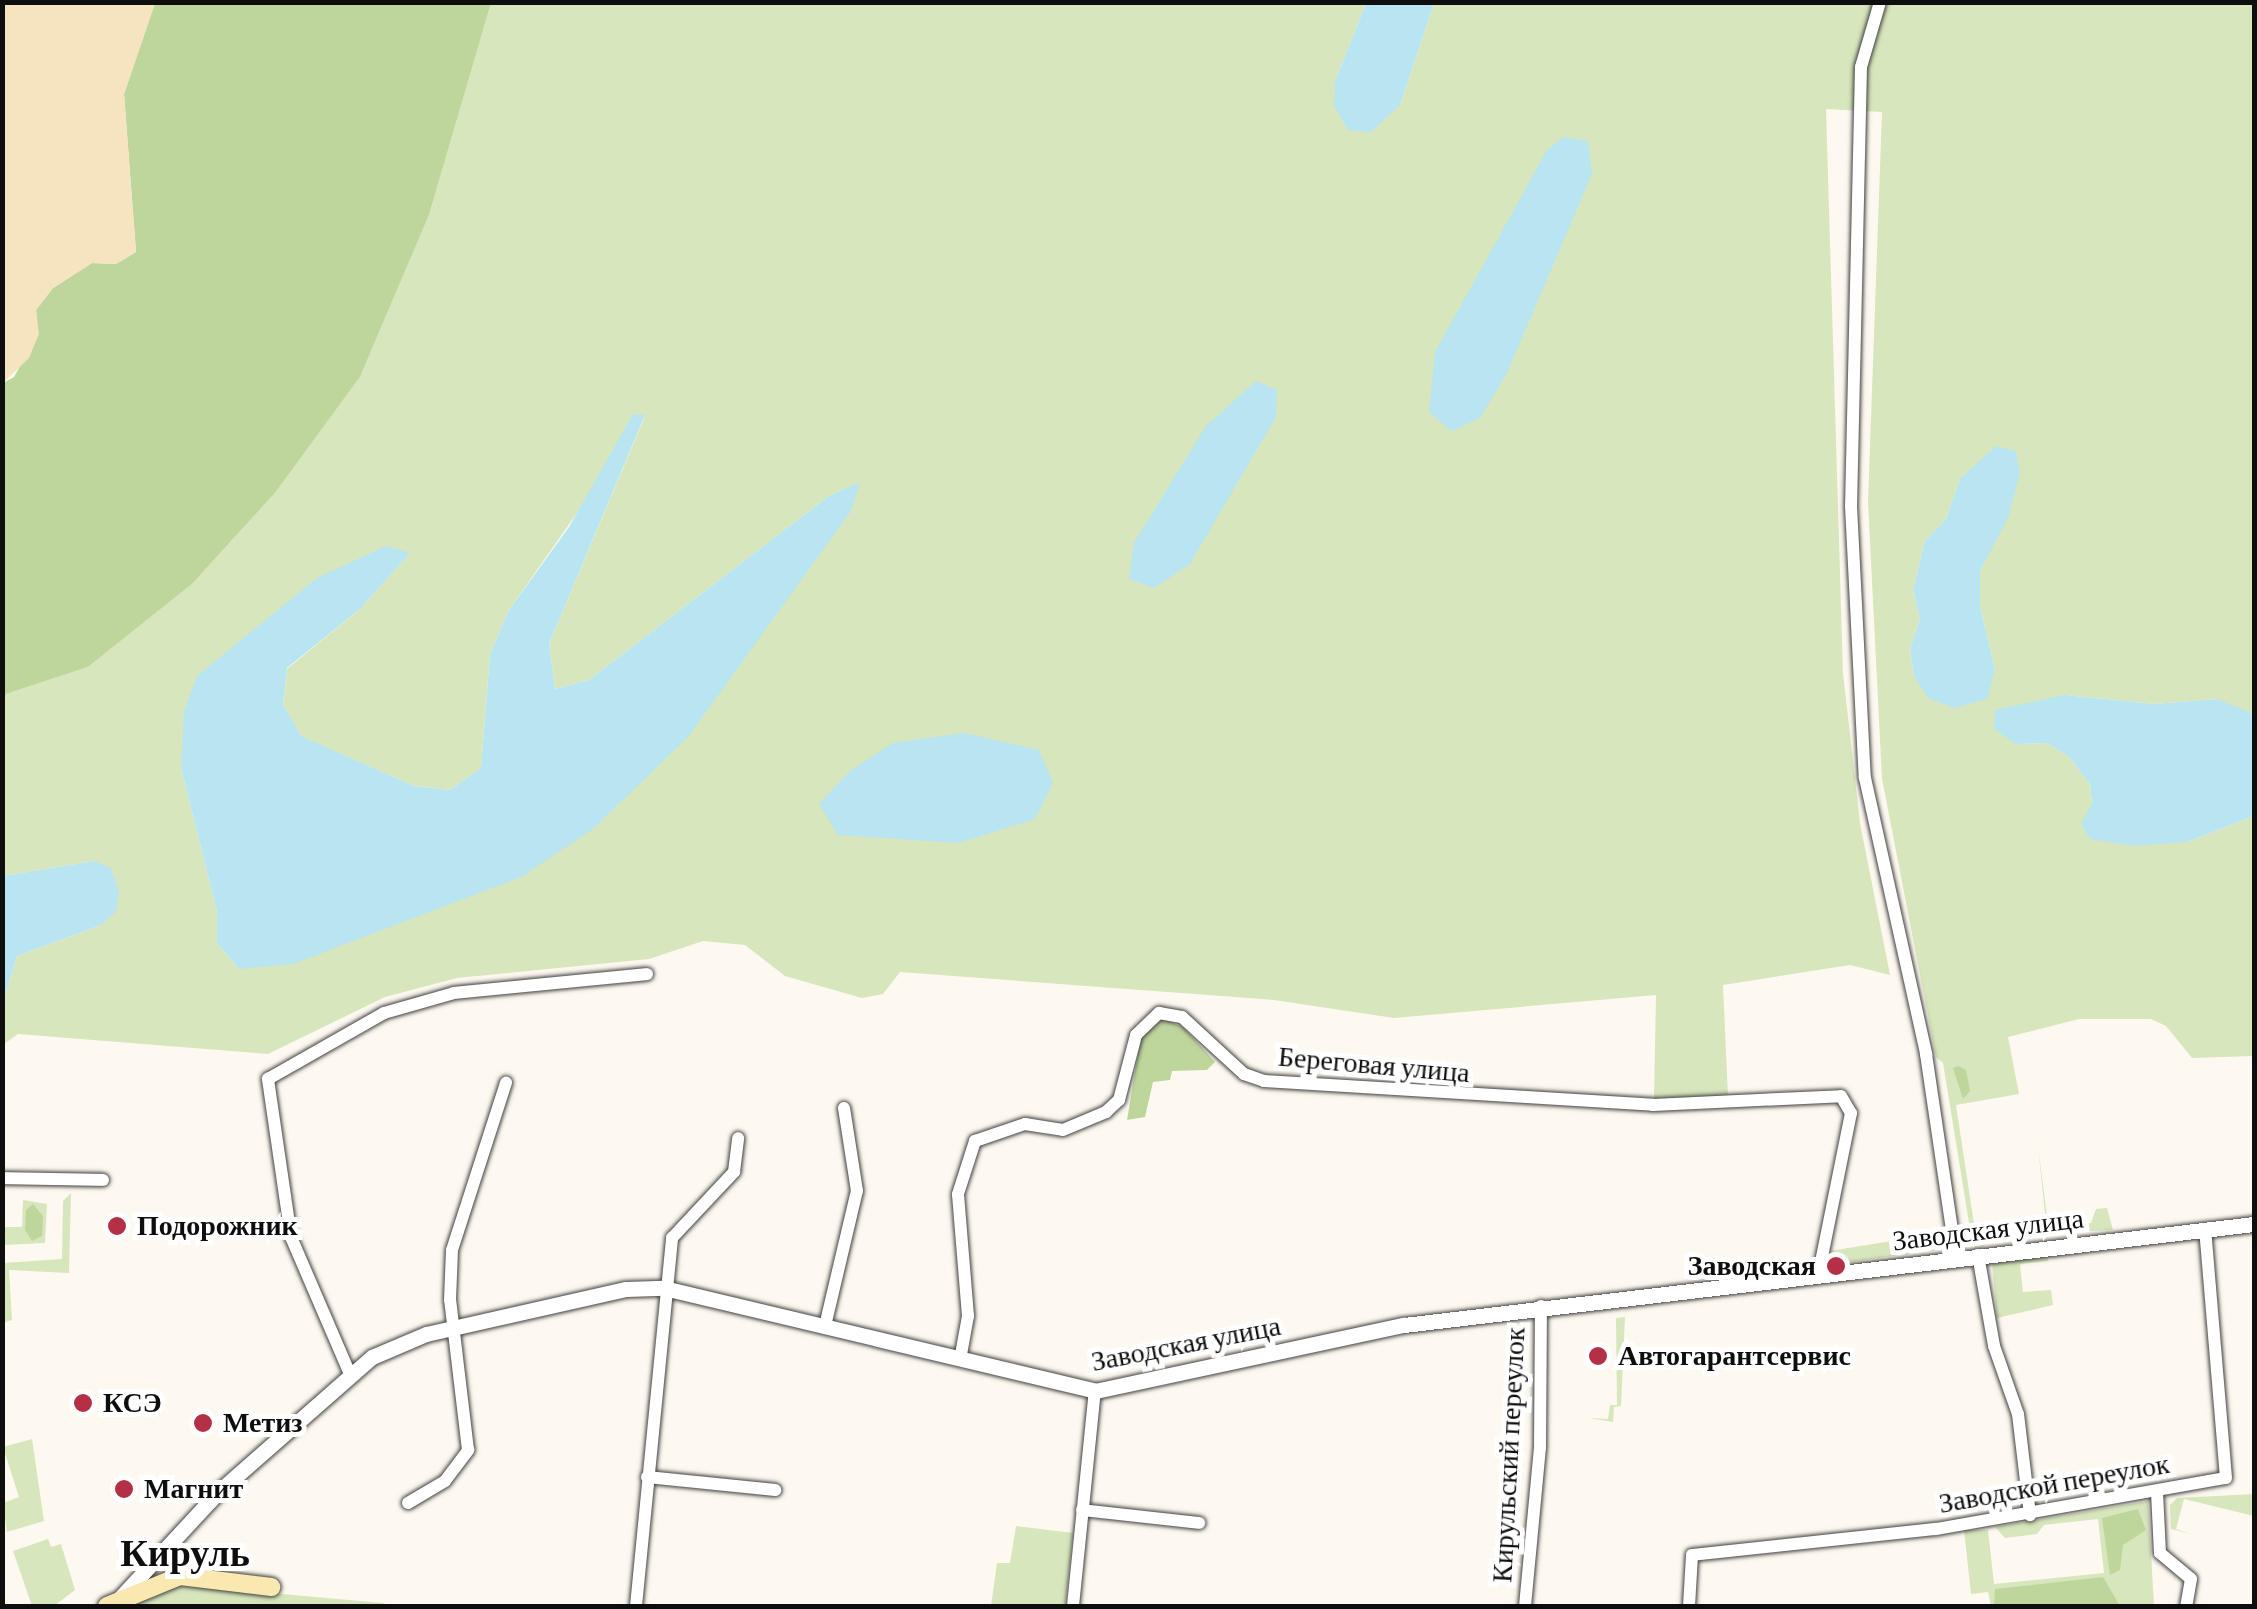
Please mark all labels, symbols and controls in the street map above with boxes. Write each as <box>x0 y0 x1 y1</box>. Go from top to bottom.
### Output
street label: Береговая улица <box>1277 1040 1471 1090</box>
street label: Заводская улица <box>1891 1202 2085 1258</box>
place label: Подорожник <box>137 1209 298 1243</box>
marker: Подорожник <box>106 1215 128 1237</box>
place label: Заводская <box>1688 1249 1816 1283</box>
marker: Заводская <box>1825 1255 1847 1277</box>
street label: Заводская улица <box>1088 1309 1284 1379</box>
street label: Кирульский переулок <box>1486 1327 1532 1583</box>
place label: Автогарантсервис <box>1618 1339 1851 1373</box>
marker: Автогарантсервис <box>1587 1345 1609 1367</box>
place label: КСЭ <box>103 1386 162 1420</box>
marker: КСЭ <box>72 1392 94 1414</box>
place label: Метиз <box>223 1406 303 1440</box>
marker: Метиз <box>192 1412 214 1434</box>
street label: Заводской переулок <box>1936 1447 2172 1521</box>
place label: Магнит <box>144 1472 243 1506</box>
marker: Магнит <box>113 1478 135 1500</box>
district label: Кируль <box>120 1531 250 1577</box>

